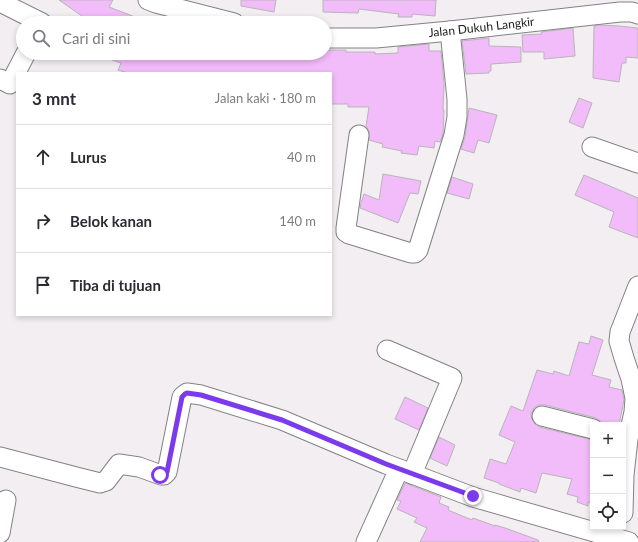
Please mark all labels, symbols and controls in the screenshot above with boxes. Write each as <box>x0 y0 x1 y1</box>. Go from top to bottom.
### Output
street label: Jalan Dukuh Langkir <box>428 14 536 40</box>
search box <box>16 16 332 60</box>
icon: search <box>30 27 52 49</box>
text: Cari di sini <box>62 29 130 47</box>
text: 3 mnt <box>32 88 76 109</box>
text: Jalan kaki · 180 m <box>215 90 316 106</box>
icon: ahead <box>32 146 54 168</box>
text: Lurus <box>70 148 107 166</box>
text: 40 m <box>287 149 316 165</box>
icon: right <box>32 210 54 232</box>
text: Belok kanan <box>70 212 152 230</box>
text: 140 m <box>279 213 316 229</box>
icon: arrive <box>32 274 54 296</box>
text: Tiba di tujuan <box>70 276 161 294</box>
map controls <box>590 422 626 530</box>
button: + <box>590 422 626 458</box>
button: − <box>590 458 626 494</box>
route start <box>151 466 169 484</box>
route end <box>464 487 482 505</box>
button: locate <box>590 494 626 530</box>

